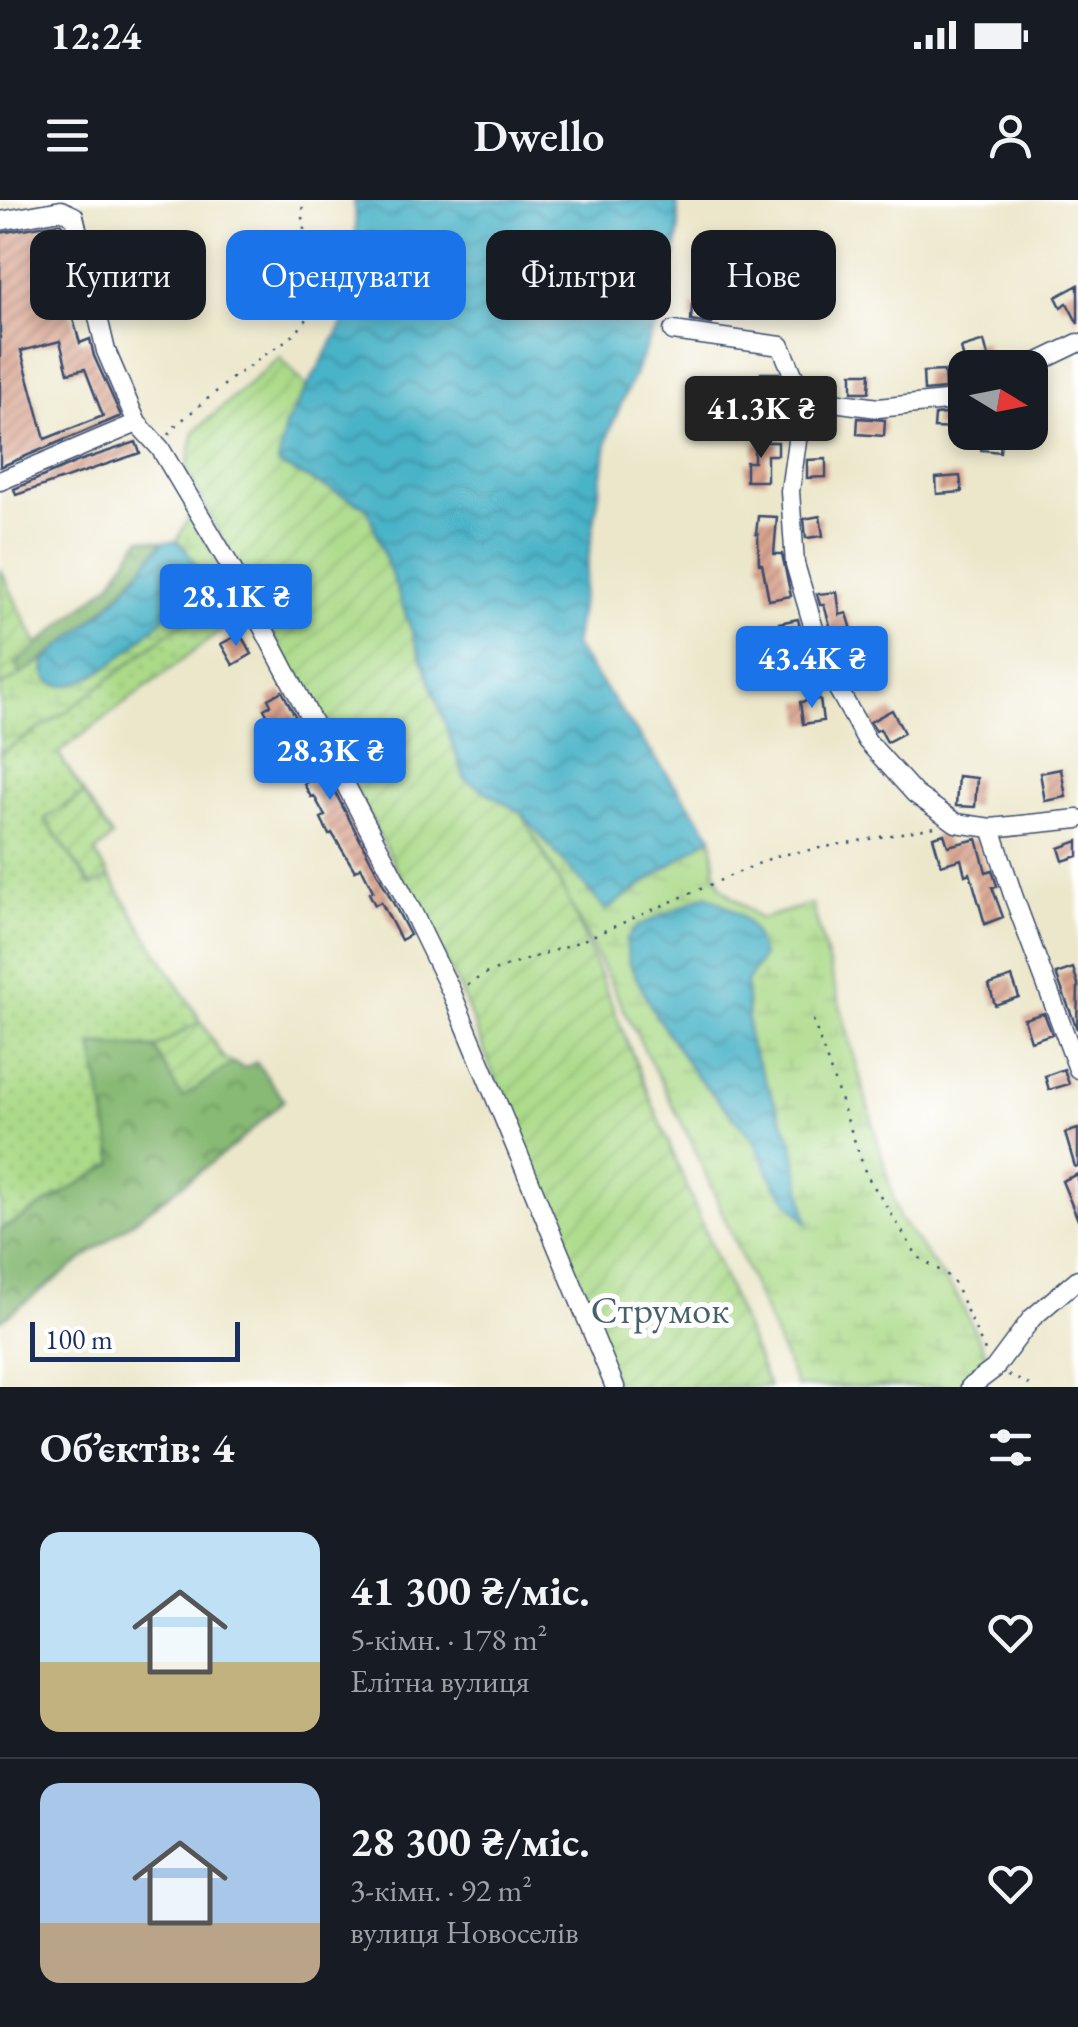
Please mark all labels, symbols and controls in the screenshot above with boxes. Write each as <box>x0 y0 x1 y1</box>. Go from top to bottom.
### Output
text: 12:24 <box>50 11 141 60</box>
text: Dwello <box>474 106 604 164</box>
icon: menu <box>40 108 95 163</box>
icon: person <box>983 108 1038 163</box>
chip: Купити <box>30 230 206 320</box>
chip: Орендувати <box>226 230 466 320</box>
chip: Фільтри <box>486 230 671 320</box>
chip: Нове <box>691 230 836 320</box>
north arrow <box>948 350 1048 450</box>
map controls <box>948 350 1048 450</box>
pin: 41.3K ₴ <box>669 376 853 461</box>
text: 41.3K ₴ <box>707 387 815 429</box>
pin: 28.1K ₴ <box>144 564 328 649</box>
text: 28.1K ₴ <box>182 575 290 617</box>
pin: 43.4K ₴ <box>720 626 904 711</box>
text: 43.4K ₴ <box>758 637 866 679</box>
pin: 28.3K ₴ <box>238 718 422 803</box>
text: 28.3K ₴ <box>276 729 384 771</box>
park label: Струмок <box>591 1285 729 1334</box>
scale bar <box>30 1317 240 1362</box>
text: 100 m <box>45 1321 113 1357</box>
text: Об’єктів: 4 <box>40 1420 234 1475</box>
icon: filters <box>983 1420 1038 1475</box>
text: 41 300 ₴/міс. <box>350 1563 590 1618</box>
icon: home <box>120 1572 240 1692</box>
icon: heart <box>983 1605 1038 1660</box>
text: 5-кімн. · 178 m² <box>350 1618 547 1660</box>
text: Елітна вулиця <box>350 1660 530 1702</box>
text: 28 300 ₴/міс. <box>350 1814 590 1869</box>
icon: home <box>120 1823 240 1943</box>
icon: heart <box>983 1856 1038 1911</box>
text: 3-кімн. · 92 m² <box>350 1869 532 1911</box>
text: вулиця Новоселів <box>350 1911 579 1953</box>

